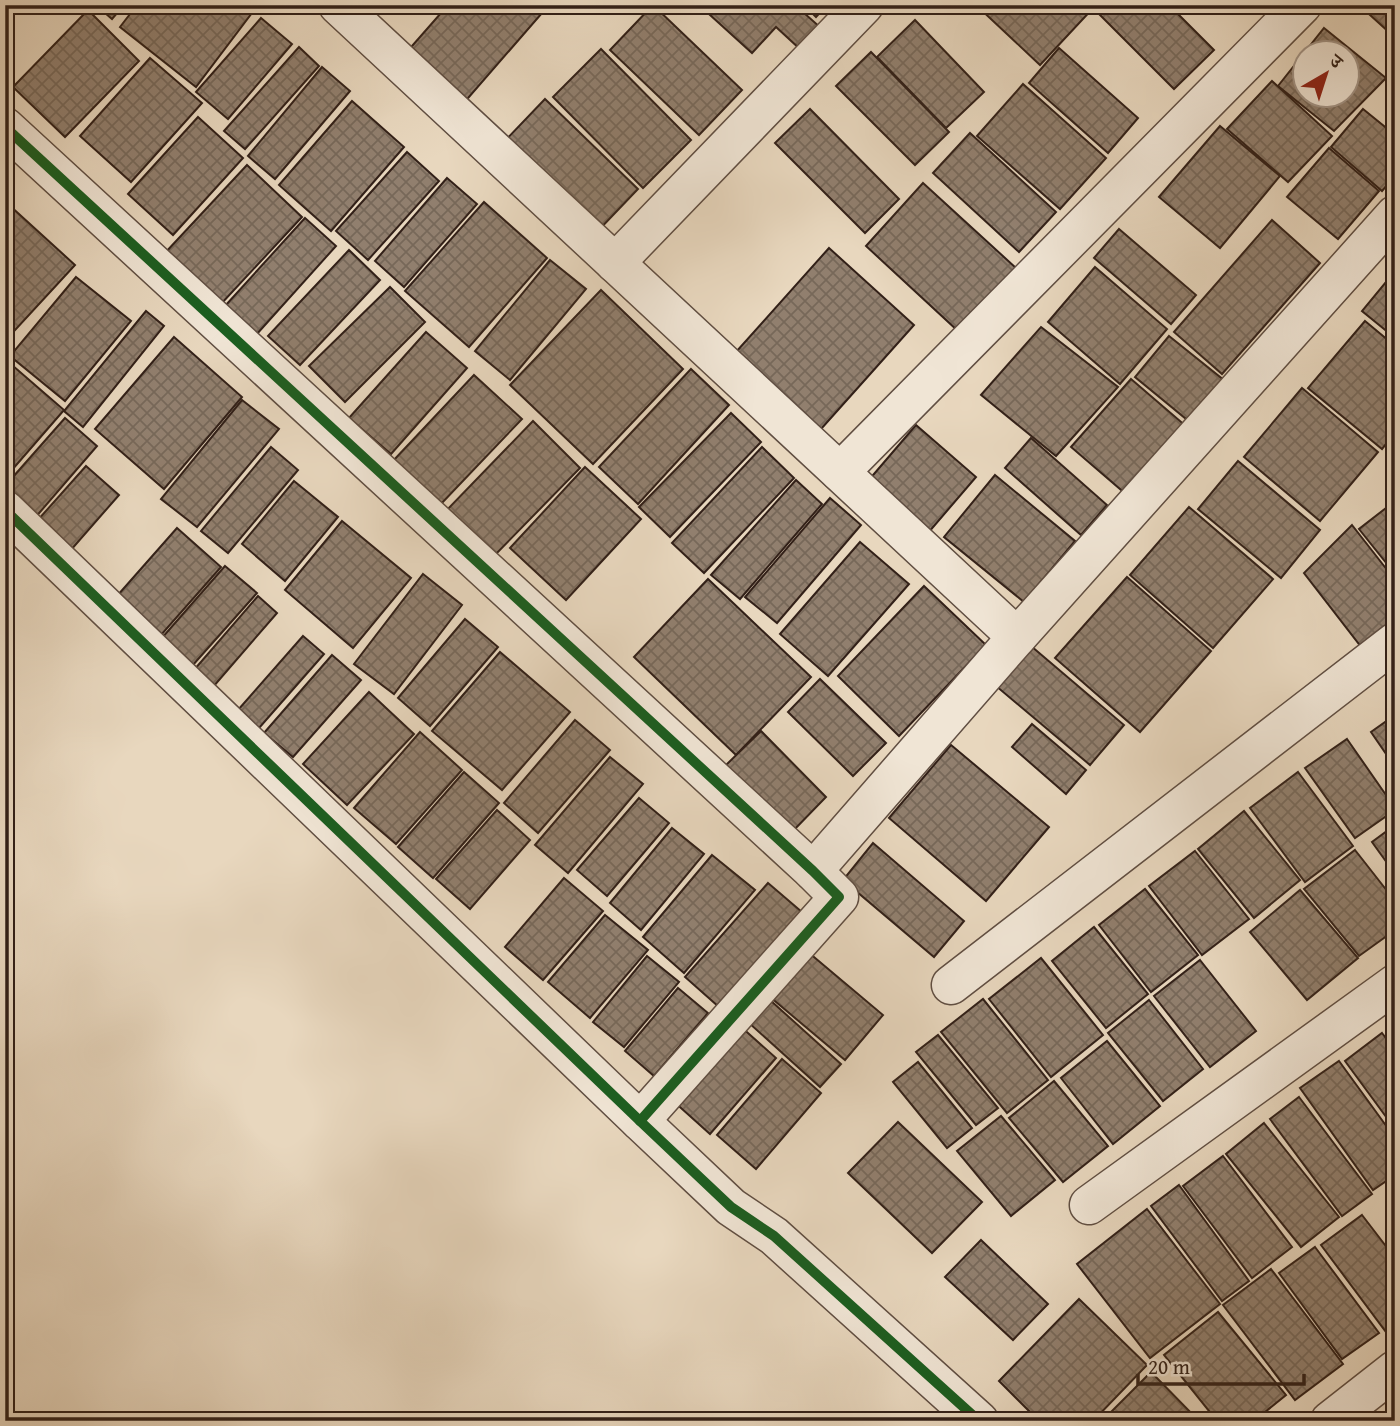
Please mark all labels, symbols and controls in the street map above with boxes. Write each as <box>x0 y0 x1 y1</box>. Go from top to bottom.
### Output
north arrow <box>1292 38 1362 108</box>
text: उ <box>1323 46 1350 76</box>
scale bar <box>1138 1342 1304 1386</box>
text: 20 m <box>1148 1351 1190 1382</box>

